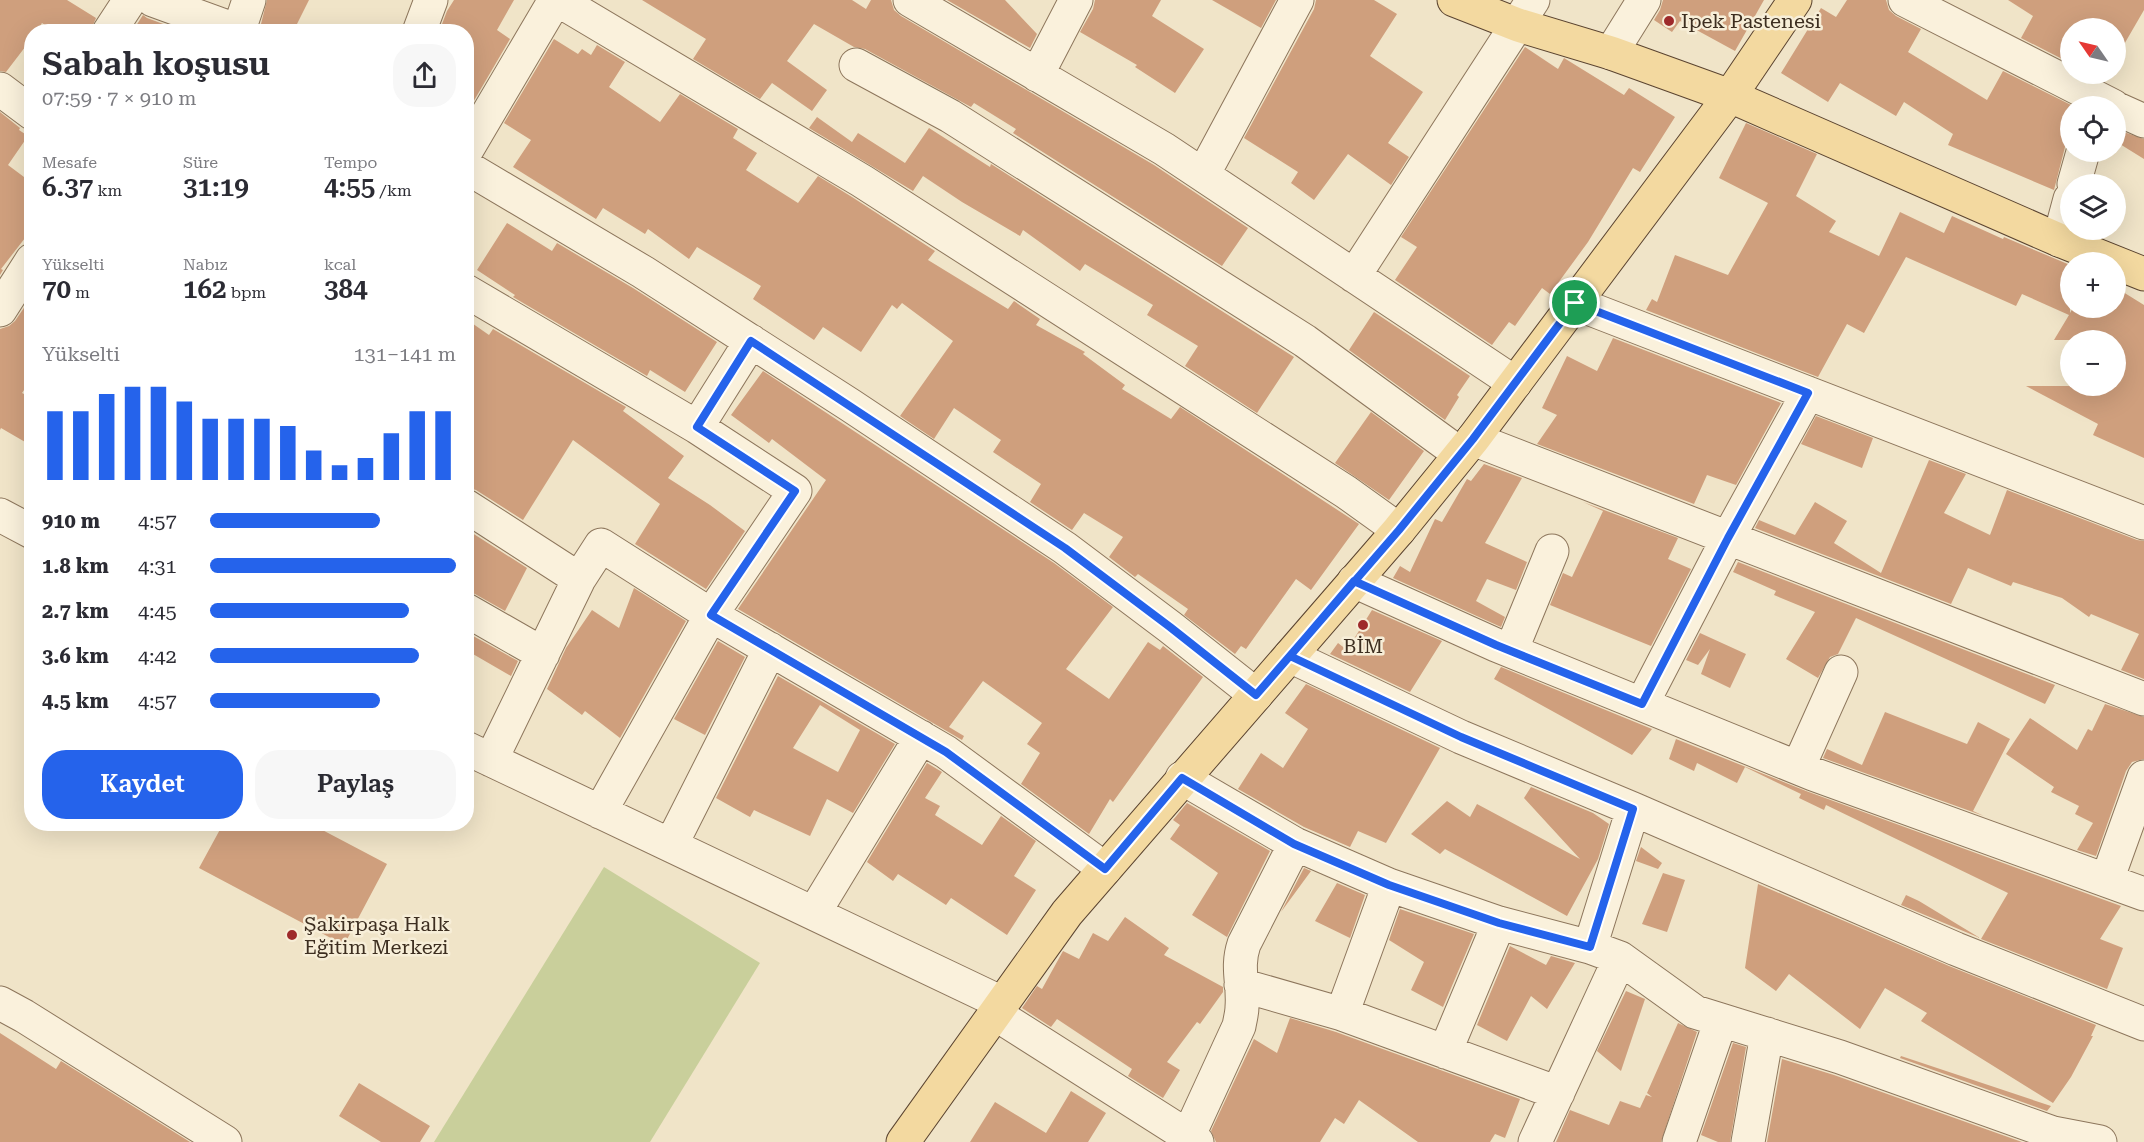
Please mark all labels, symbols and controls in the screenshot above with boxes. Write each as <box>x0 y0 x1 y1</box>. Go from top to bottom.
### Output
place label: Ipek Pastenesi <box>1681 9 1821 33</box>
marker: Ipek Pastenesi <box>1662 14 1676 28</box>
north arrow <box>2060 18 2126 84</box>
map controls <box>2060 18 2126 396</box>
text: Sabah koşusu <box>42 44 270 83</box>
button: share <box>393 44 456 107</box>
text: 07:59 · 7 × 910 m <box>42 86 197 110</box>
button: locate <box>2060 96 2126 162</box>
text: Mesafe <box>42 153 97 172</box>
text: Süre <box>183 153 218 172</box>
text: Tempo <box>324 153 377 172</box>
text: 6.37 <box>42 172 93 202</box>
text: 31:19 <box>183 172 249 202</box>
text: 4:55 <box>324 172 375 202</box>
button: layers <box>2060 174 2126 240</box>
text: km <box>93 181 122 200</box>
text: /km <box>375 181 412 200</box>
button: + <box>2060 252 2126 318</box>
text: Yükselti <box>42 255 104 274</box>
text: Nabız <box>183 255 227 274</box>
text: kcal <box>324 255 356 274</box>
text: 70 <box>42 274 71 304</box>
text: 162 <box>183 274 227 304</box>
text: 384 <box>324 274 368 304</box>
pin <box>1549 277 1600 328</box>
text: m <box>71 283 90 302</box>
text: bpm <box>227 283 266 302</box>
icon: arrive <box>1558 286 1591 319</box>
button: − <box>2060 330 2126 396</box>
text: Yükselti <box>42 342 120 366</box>
text: 131–141 m <box>353 342 456 366</box>
text: 910 m <box>42 509 100 533</box>
text: 4:57 <box>138 509 177 533</box>
text: 1.8 km <box>42 554 109 578</box>
text: 4:31 <box>138 554 177 578</box>
text: 2.7 km <box>42 599 109 623</box>
text: 4:45 <box>138 599 177 623</box>
marker: BİM <box>1356 618 1370 632</box>
place label: BİM <box>1343 634 1383 658</box>
text: 3.6 km <box>42 644 109 668</box>
text: 4:42 <box>138 644 177 668</box>
text: 4.5 km <box>42 689 109 713</box>
text: 4:57 <box>138 689 177 713</box>
button: Kaydet <box>42 750 243 819</box>
button: Paylaş <box>255 750 456 819</box>
place label: Şakirpaşa Halk Eğitim Merkezi <box>304 912 450 959</box>
marker: Şakirpaşa Halk Eğitim Merkezi <box>285 928 299 942</box>

